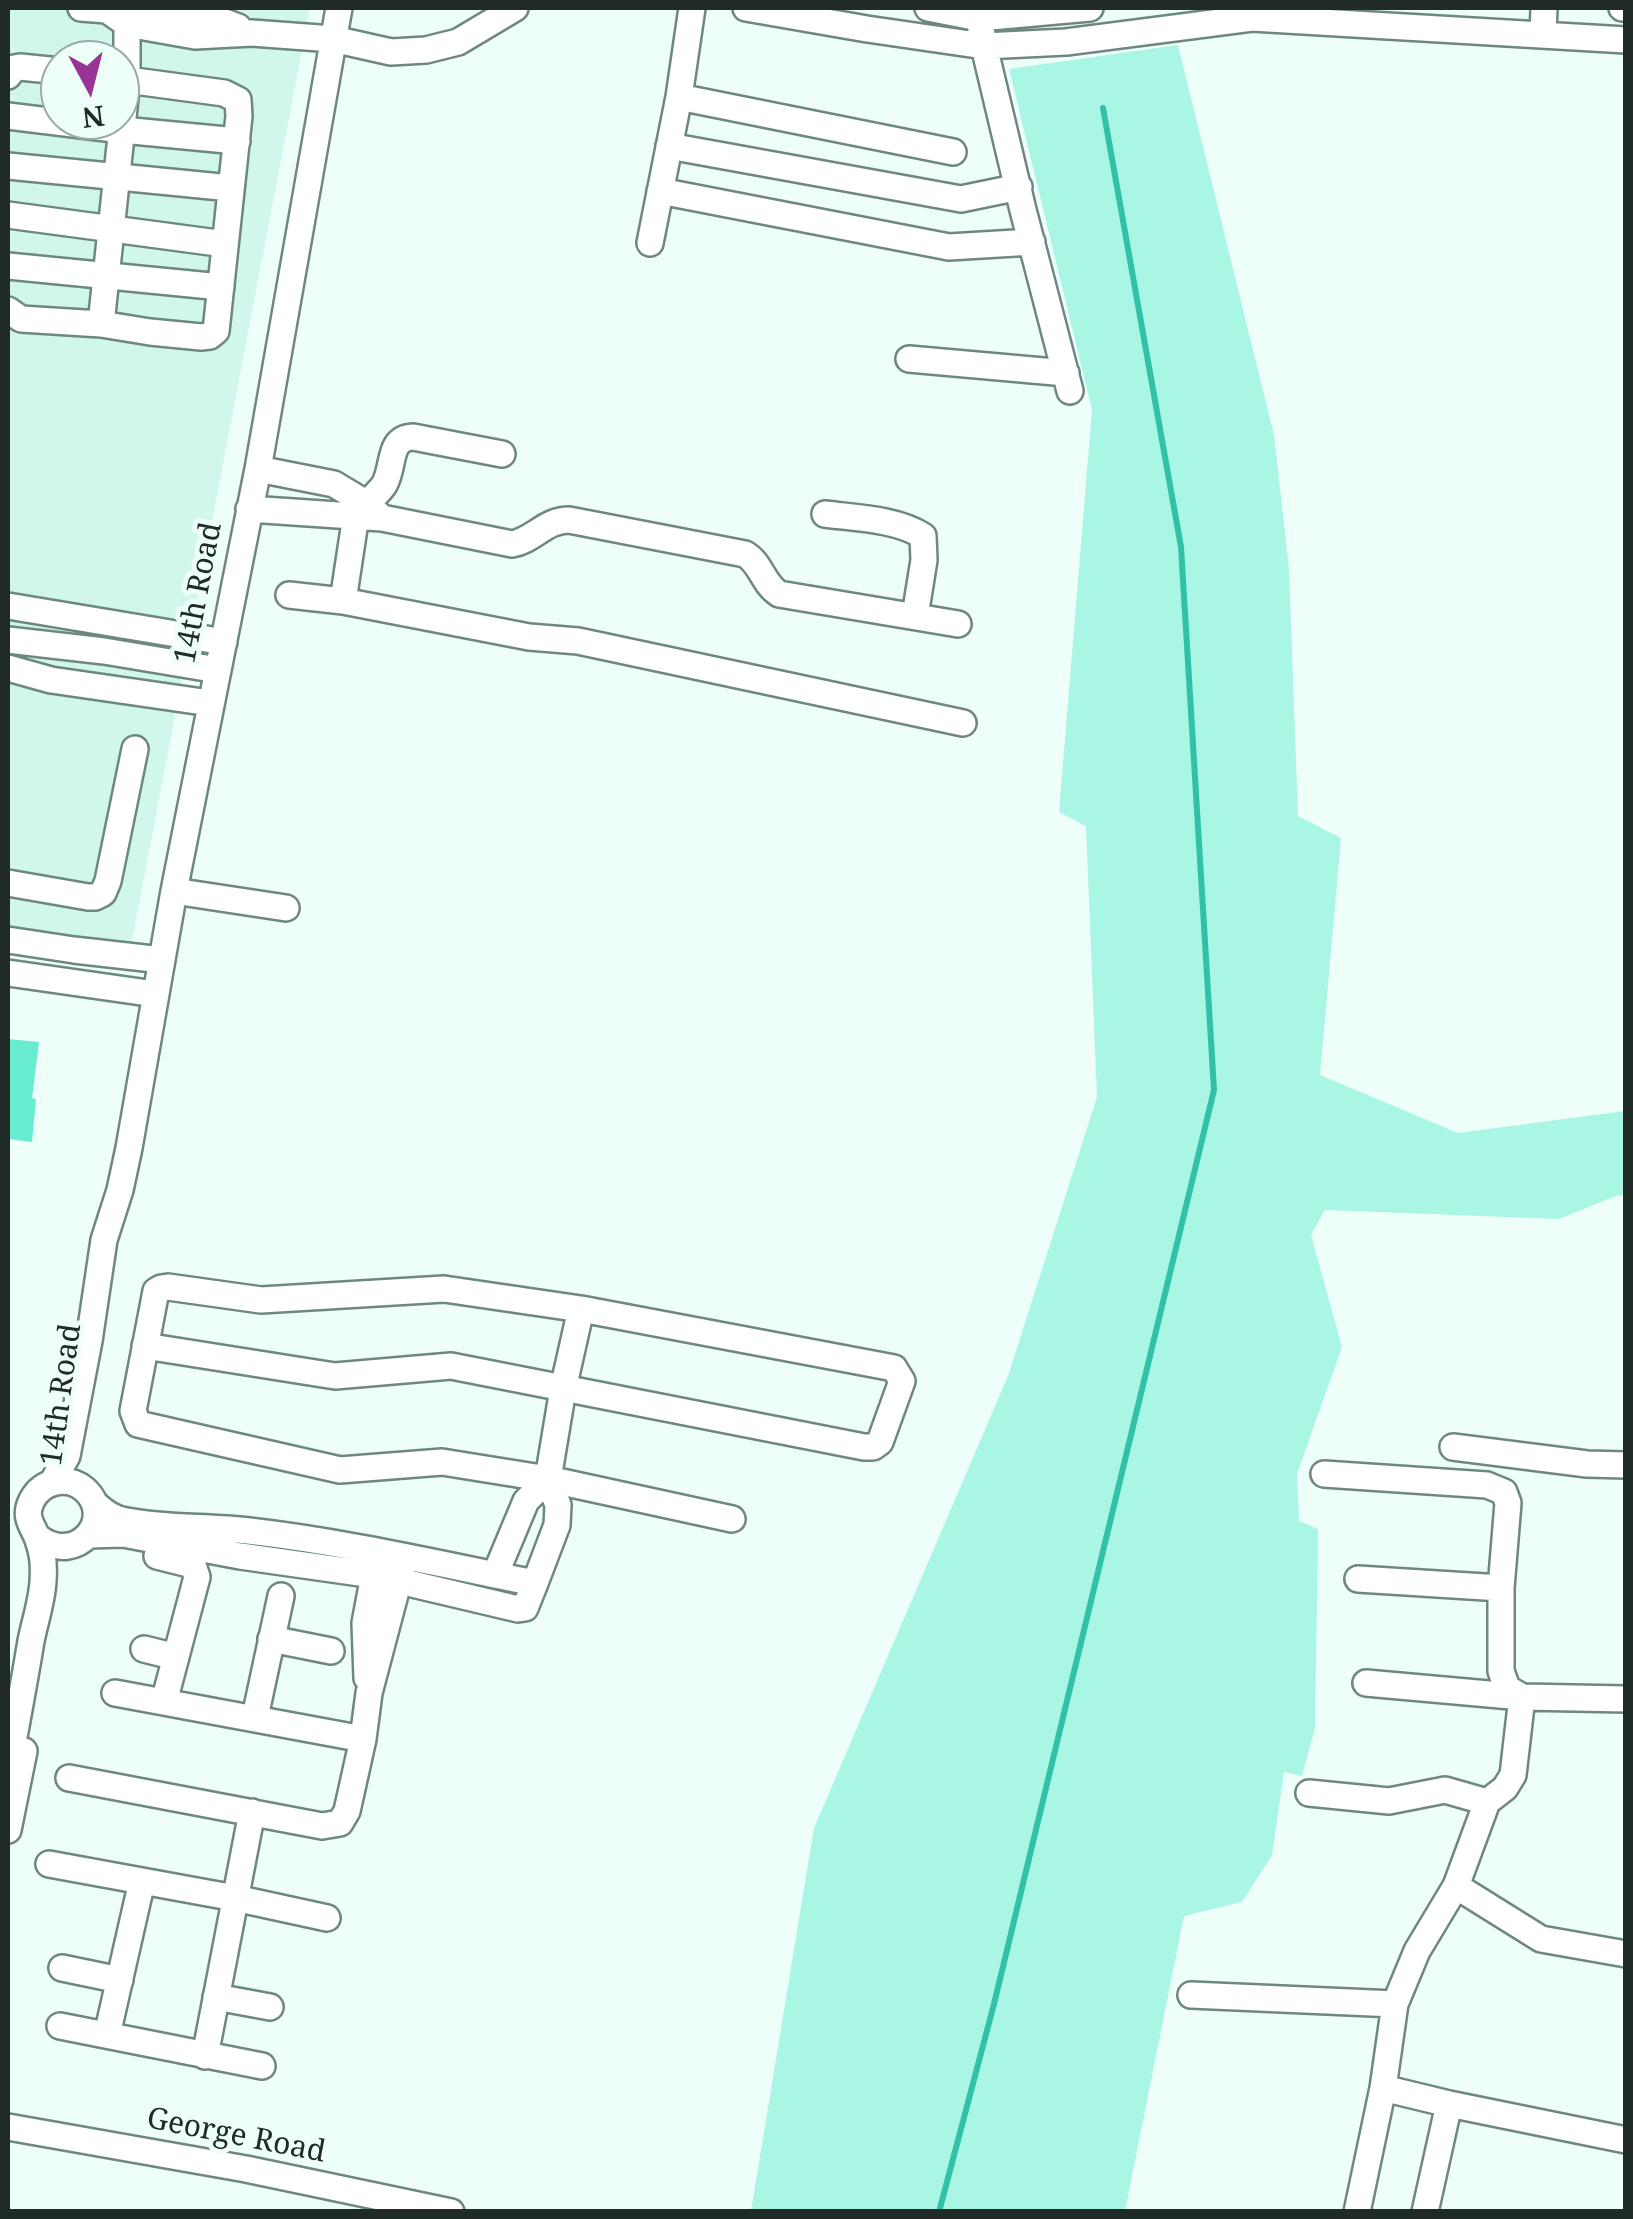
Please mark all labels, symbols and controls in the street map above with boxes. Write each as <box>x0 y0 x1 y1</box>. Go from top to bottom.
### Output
north arrow <box>40 40 140 140</box>
text: N <box>80 98 107 138</box>
street label: 14th Road <box>168 519 230 667</box>
street label: 14th Road <box>34 1322 90 1468</box>
street label: George Road <box>144 2101 328 2171</box>

